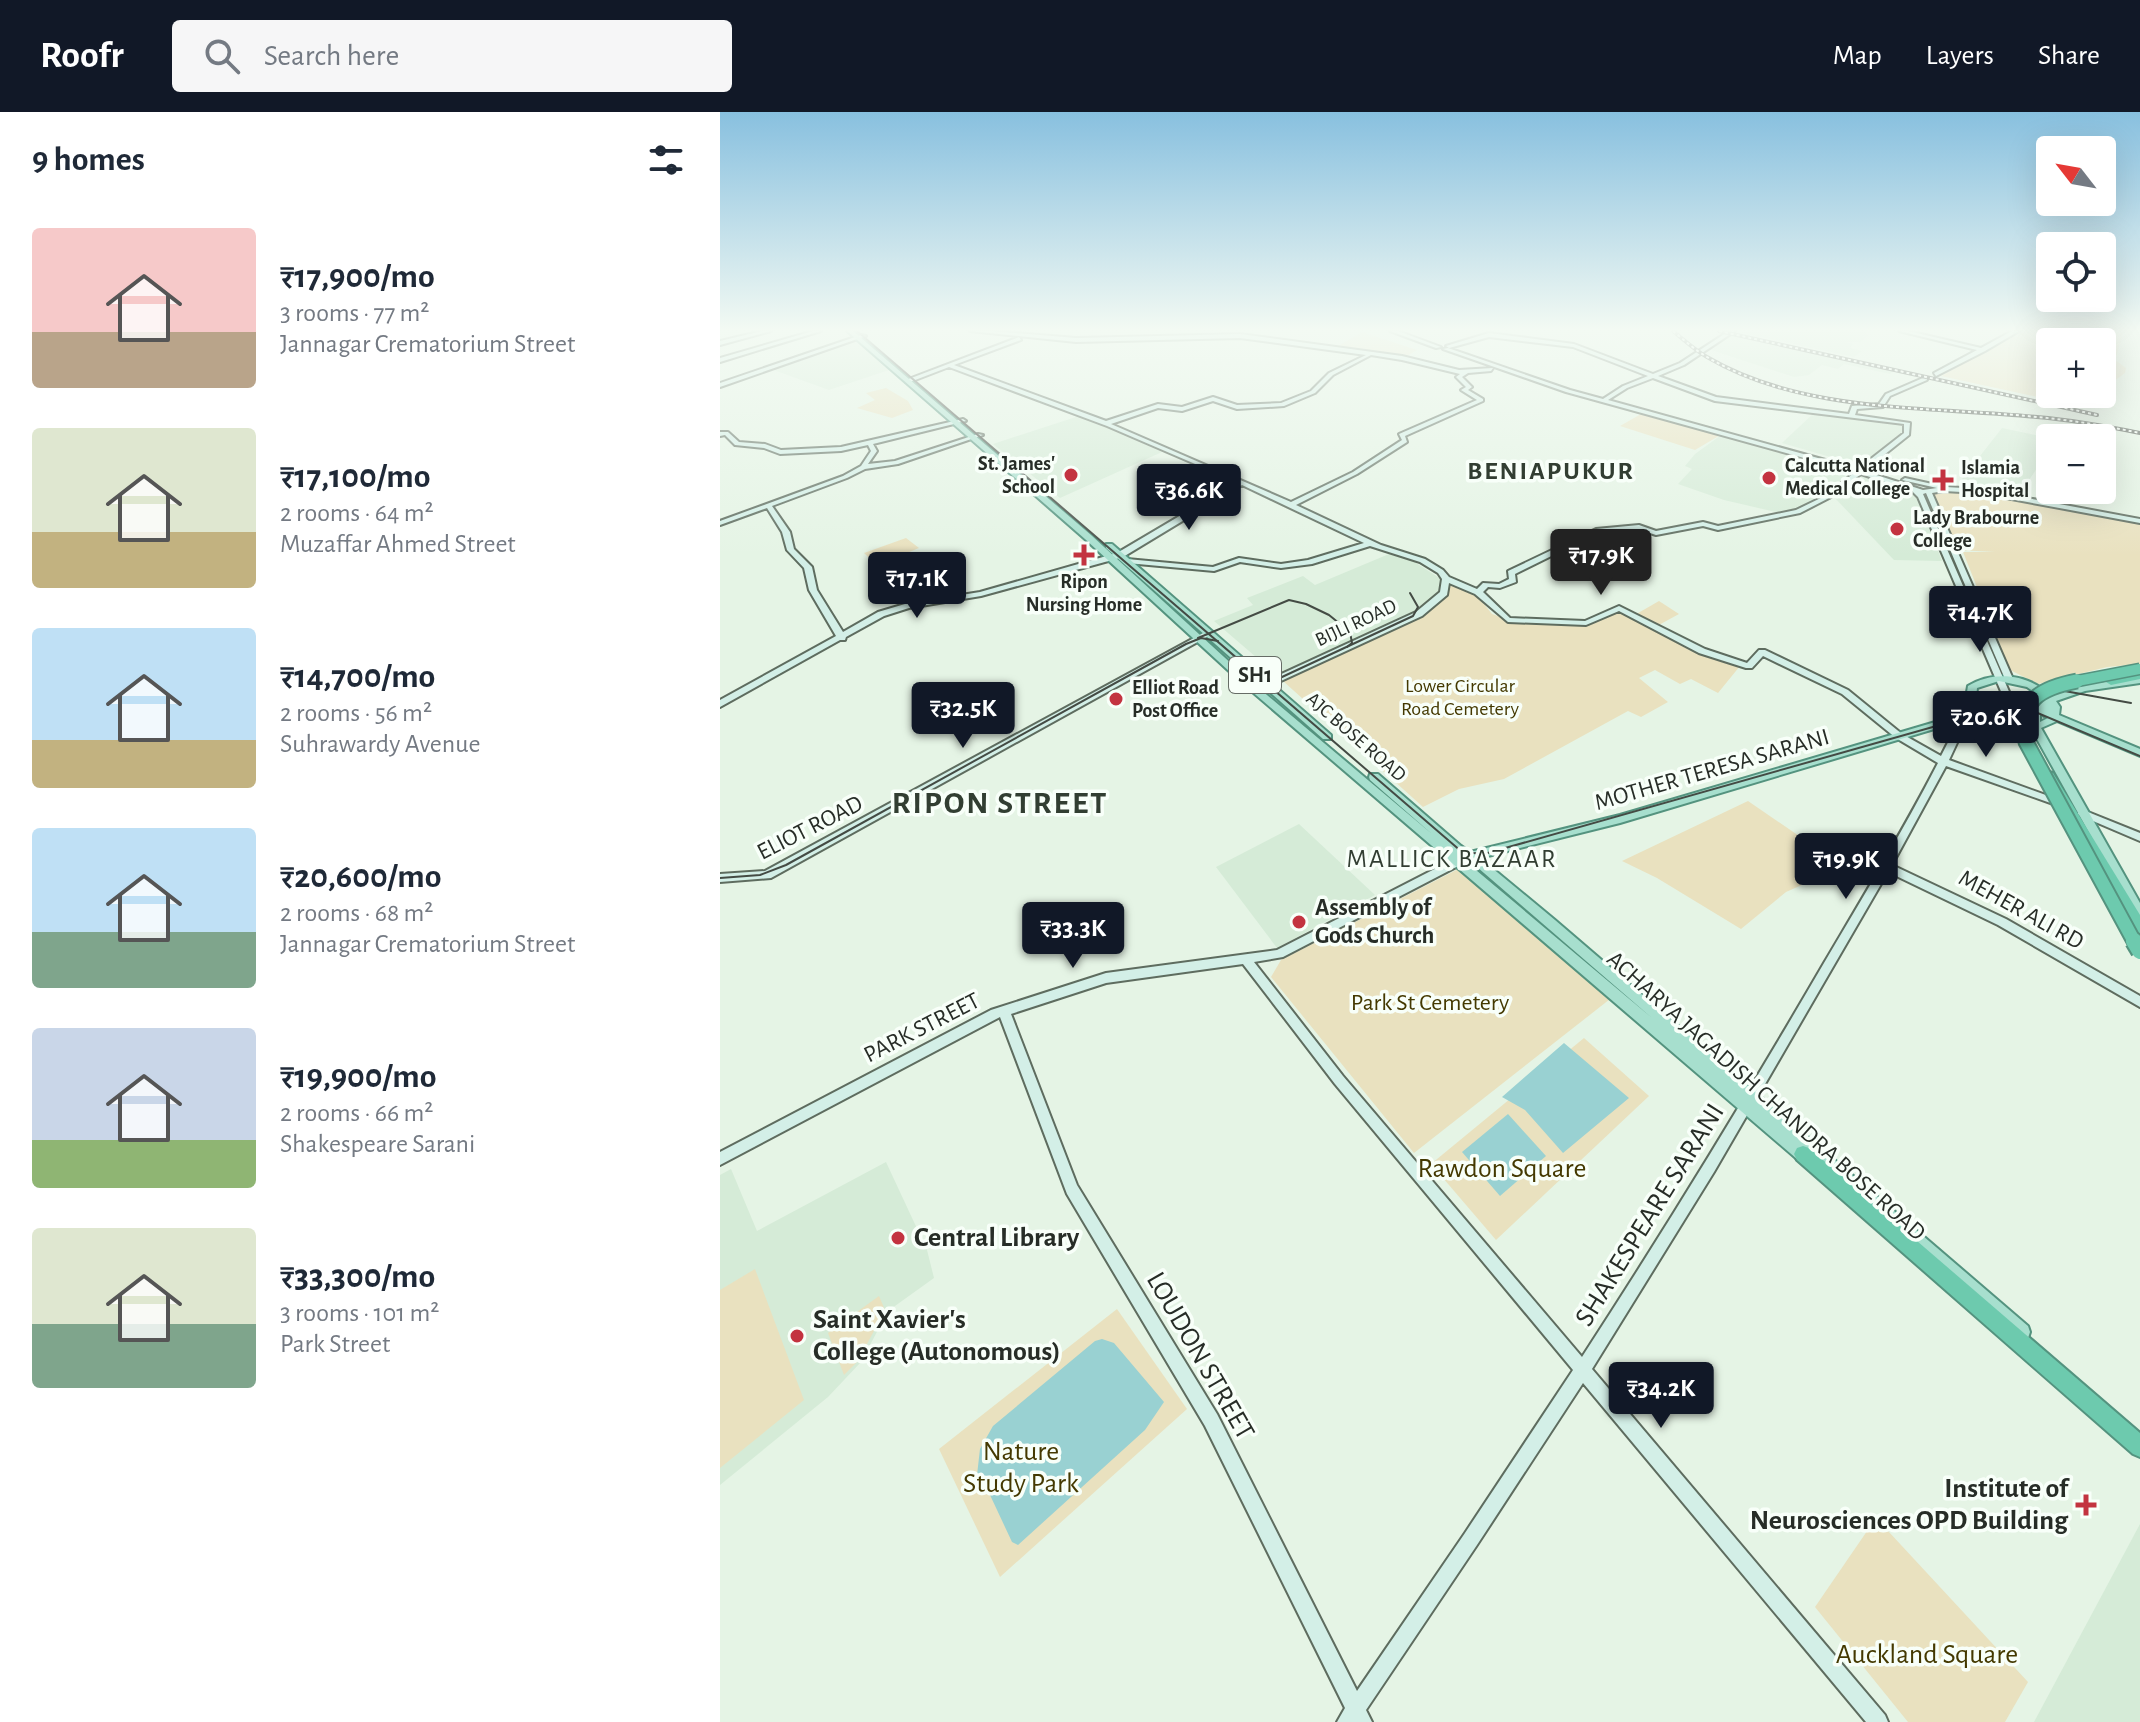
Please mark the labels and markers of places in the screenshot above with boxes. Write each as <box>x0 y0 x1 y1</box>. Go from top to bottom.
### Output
place label: St. James' School <box>978 454 1055 497</box>
place label: Calcutta National Medical College <box>1785 456 1925 499</box>
place label: Islamia Hospital <box>1961 458 2029 501</box>
pin: ₹36.6K <box>1124 464 1254 532</box>
marker: St. James' School <box>1062 466 1080 484</box>
marker: Calcutta National Medical College <box>1760 469 1778 487</box>
marker: Islamia Hospital <box>1932 469 1954 491</box>
place label: Lady Brabourne College <box>1913 508 2039 551</box>
marker: Lady Brabourne College <box>1888 520 1906 538</box>
pin: ₹17.9K <box>1536 529 1666 597</box>
marker: Ripon Nursing Home <box>1073 544 1095 566</box>
pin: ₹17.1K <box>852 552 982 620</box>
place label: Ripon Nursing Home <box>1026 572 1142 615</box>
pin: ₹14.7K <box>1915 586 2045 654</box>
place label: Elliot Road Post Office <box>1132 678 1219 721</box>
pin: ₹32.5K <box>898 682 1028 750</box>
marker: Elliot Road Post Office <box>1107 690 1125 708</box>
pin: ₹20.6K <box>1921 691 2051 759</box>
pin: ₹19.9K <box>1781 833 1911 901</box>
place label: Assembly of Gods Church <box>1315 896 1434 948</box>
pin: ₹33.3K <box>1008 902 1138 970</box>
marker: Assembly of Gods Church <box>1290 913 1308 931</box>
place label: Central Library <box>914 1224 1080 1252</box>
marker: Central Library <box>889 1229 907 1247</box>
place label: Saint Xavier's College (Autonomous) <box>813 1306 1061 1366</box>
marker: Saint Xavier's College (Autonomous) <box>788 1327 806 1345</box>
pin: ₹34.2K <box>1596 1362 1726 1430</box>
place label: Institute of Neurosciences OPD Building <box>1750 1475 2070 1535</box>
marker: Institute of Neurosciences OPD Building <box>2075 1494 2097 1516</box>

